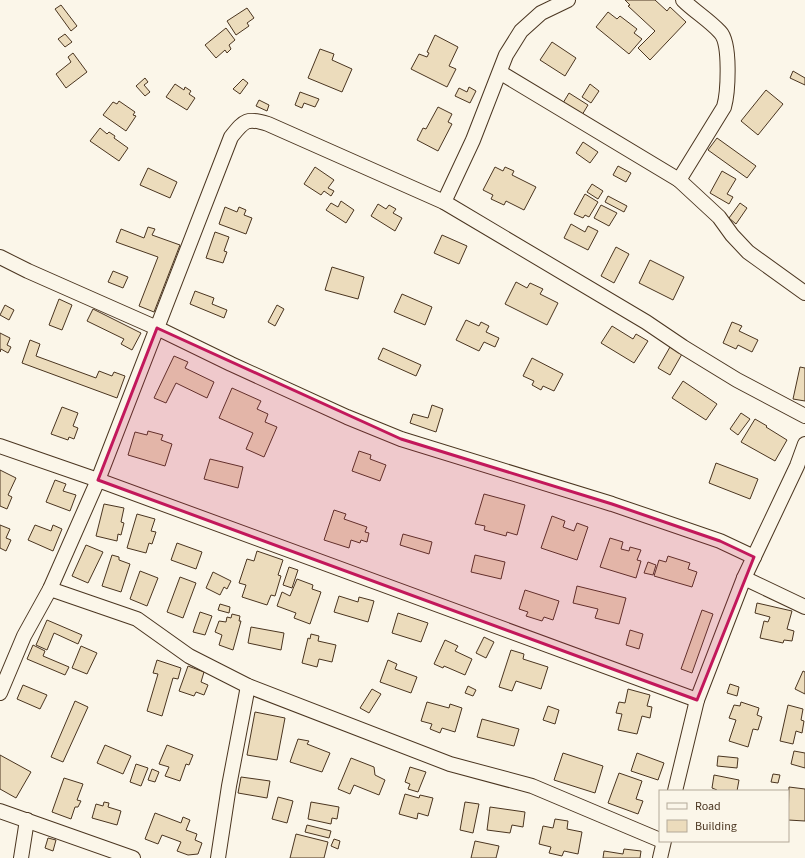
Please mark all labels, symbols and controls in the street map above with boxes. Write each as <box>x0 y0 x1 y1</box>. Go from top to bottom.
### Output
legend <box>659 790 789 842</box>
text: Road <box>695 798 721 815</box>
text: Building <box>695 818 737 835</box>

